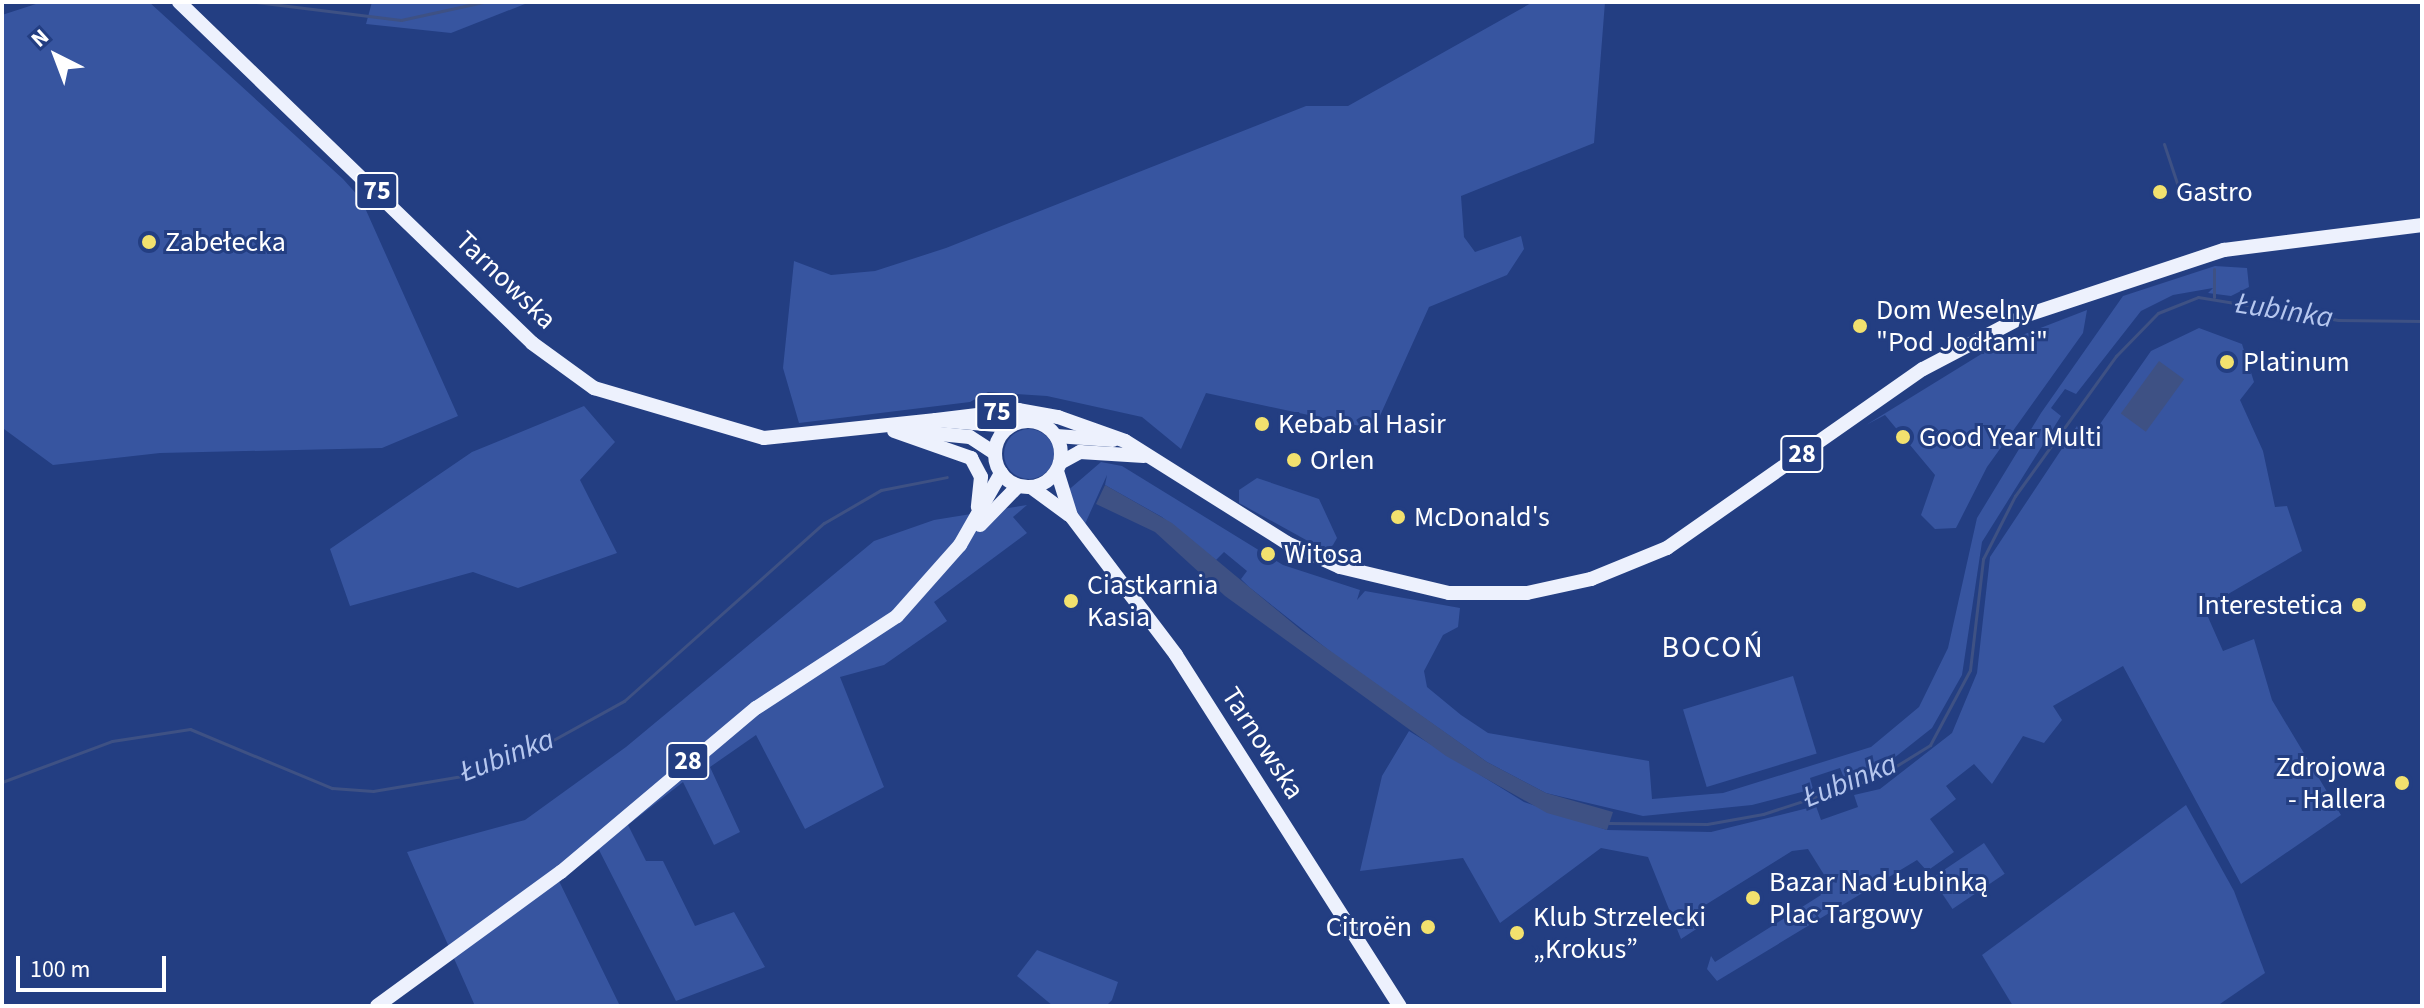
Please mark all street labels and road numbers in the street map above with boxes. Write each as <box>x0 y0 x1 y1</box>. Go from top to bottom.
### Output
road number: 75 <box>355 169 399 213</box>
street label: Tarnowska <box>449 224 563 336</box>
road number: 75 <box>975 390 1019 434</box>
road number: 28 <box>1780 432 1824 476</box>
street label: Tarnowska <box>1214 681 1312 805</box>
road number: 28 <box>666 739 710 783</box>

